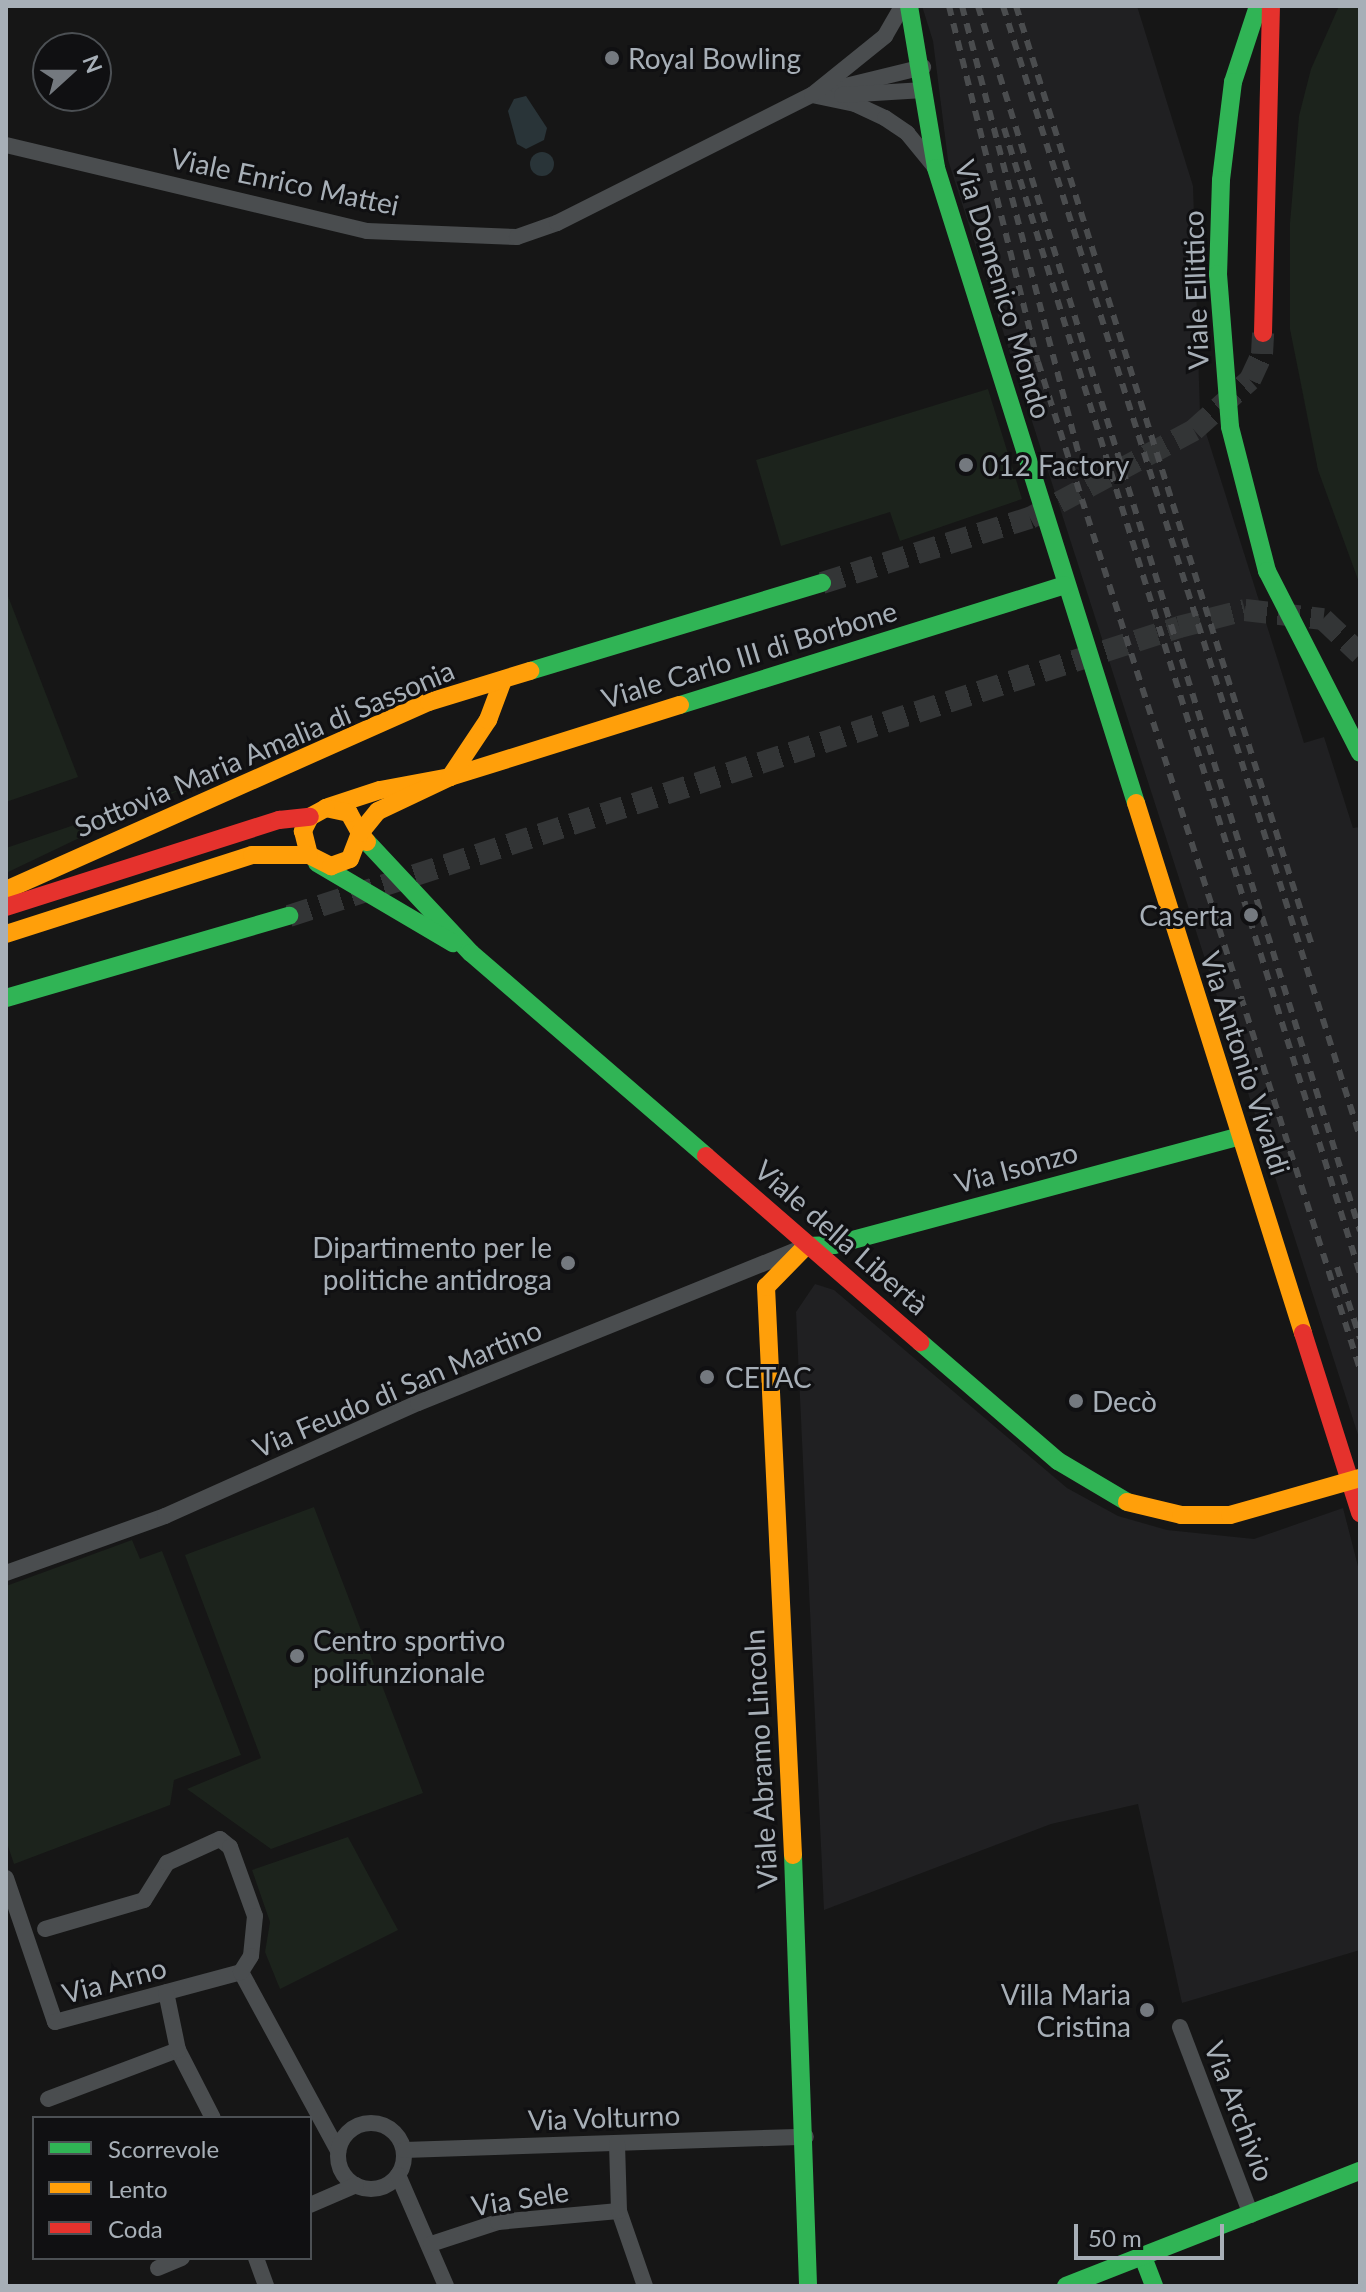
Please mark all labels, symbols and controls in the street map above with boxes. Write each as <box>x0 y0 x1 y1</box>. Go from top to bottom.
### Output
north arrow <box>32 32 112 112</box>
place label: Royal Bowling <box>628 41 801 75</box>
marker: Royal Bowling <box>603 49 621 67</box>
text: N <box>77 51 109 77</box>
street label: Viale Enrico Mattei <box>168 140 402 222</box>
street label: Via Domenico Mondo <box>949 156 1059 422</box>
street label: Viale Ellittico <box>1175 210 1215 370</box>
place label: 012 Factory <box>982 448 1129 482</box>
marker: 012 Factory <box>957 456 975 474</box>
street label: Viale Carlo III di Borbone <box>597 593 901 715</box>
street label: Sottovia Maria Amalia di Sassonia <box>69 652 459 844</box>
place label: Caserta <box>1139 898 1233 932</box>
marker: Caserta <box>1240 904 1262 926</box>
street label: Via Antonio Vivaldi <box>1194 946 1298 1180</box>
street label: Via Isonzo <box>951 1134 1081 1200</box>
street label: Viale della Libertà <box>748 1153 936 1321</box>
place label: Dipartimento per le politiche antidroga <box>312 1230 552 1296</box>
marker: Dipartimento per le politiche antidroga <box>559 1254 577 1272</box>
street label: Via Feudo di San Martino <box>248 1312 546 1464</box>
place label: CETAC <box>725 1360 812 1394</box>
marker: CETAC <box>696 1366 718 1388</box>
place label: Decò <box>1092 1384 1157 1418</box>
marker: Decò <box>1067 1392 1085 1410</box>
place label: Centro sportivo polifunzionale <box>313 1623 505 1689</box>
street label: Viale Abramo Lincoln <box>736 1628 784 1890</box>
marker: Centro sportivo polifunzionale <box>288 1647 306 1665</box>
street label: Via Arno <box>58 1950 170 2010</box>
place label: Villa Maria Cristina <box>1001 1977 1131 2043</box>
marker: Villa Maria Cristina <box>1138 2001 1156 2019</box>
street label: Via Archivio <box>1198 2036 1282 2186</box>
street label: Via Volturno <box>527 2098 681 2136</box>
legend <box>32 2116 312 2260</box>
text: Scorrevole <box>108 2134 219 2163</box>
text: Lento <box>108 2174 168 2203</box>
street label: Via Sele <box>469 2174 571 2222</box>
scale bar <box>1078 2208 1228 2258</box>
text: Coda <box>108 2214 163 2243</box>
text: 50 m <box>1088 2223 1142 2252</box>

